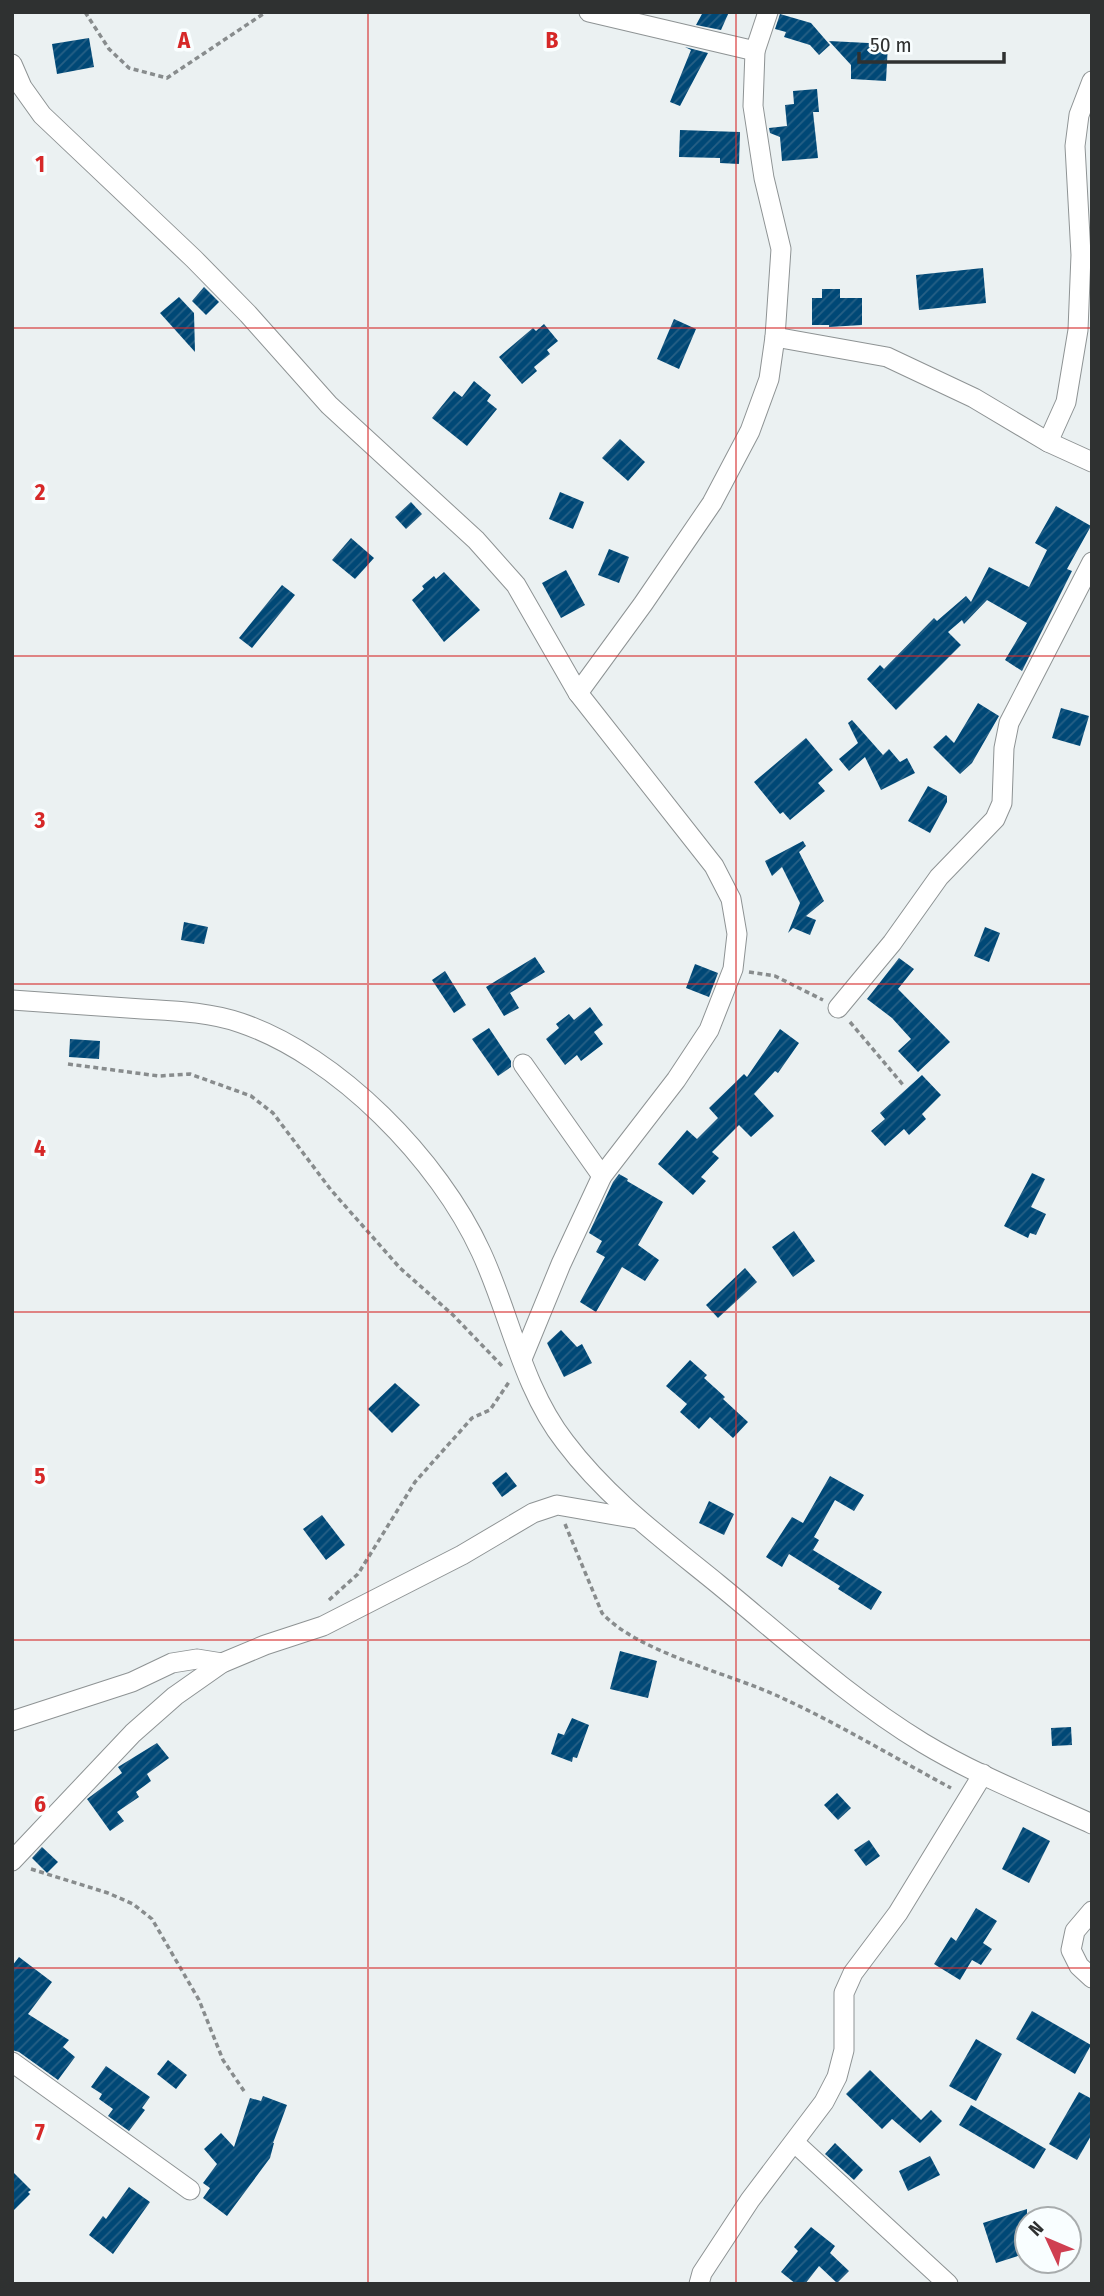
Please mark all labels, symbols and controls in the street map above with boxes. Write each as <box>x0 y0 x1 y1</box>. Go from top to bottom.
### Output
scale bar <box>859 21 1004 65</box>
text: A <box>177 26 191 54</box>
text: B <box>546 26 559 54</box>
text: 50 m <box>870 32 912 58</box>
text: 1 <box>35 150 45 178</box>
text: 2 <box>34 478 46 506</box>
text: 3 <box>34 806 46 834</box>
text: 4 <box>34 1134 46 1162</box>
text: 5 <box>34 1462 46 1490</box>
text: 6 <box>34 1790 46 1818</box>
text: 7 <box>35 2118 45 2146</box>
north arrow <box>1013 2205 1083 2275</box>
text: N <box>1024 2216 1048 2241</box>

